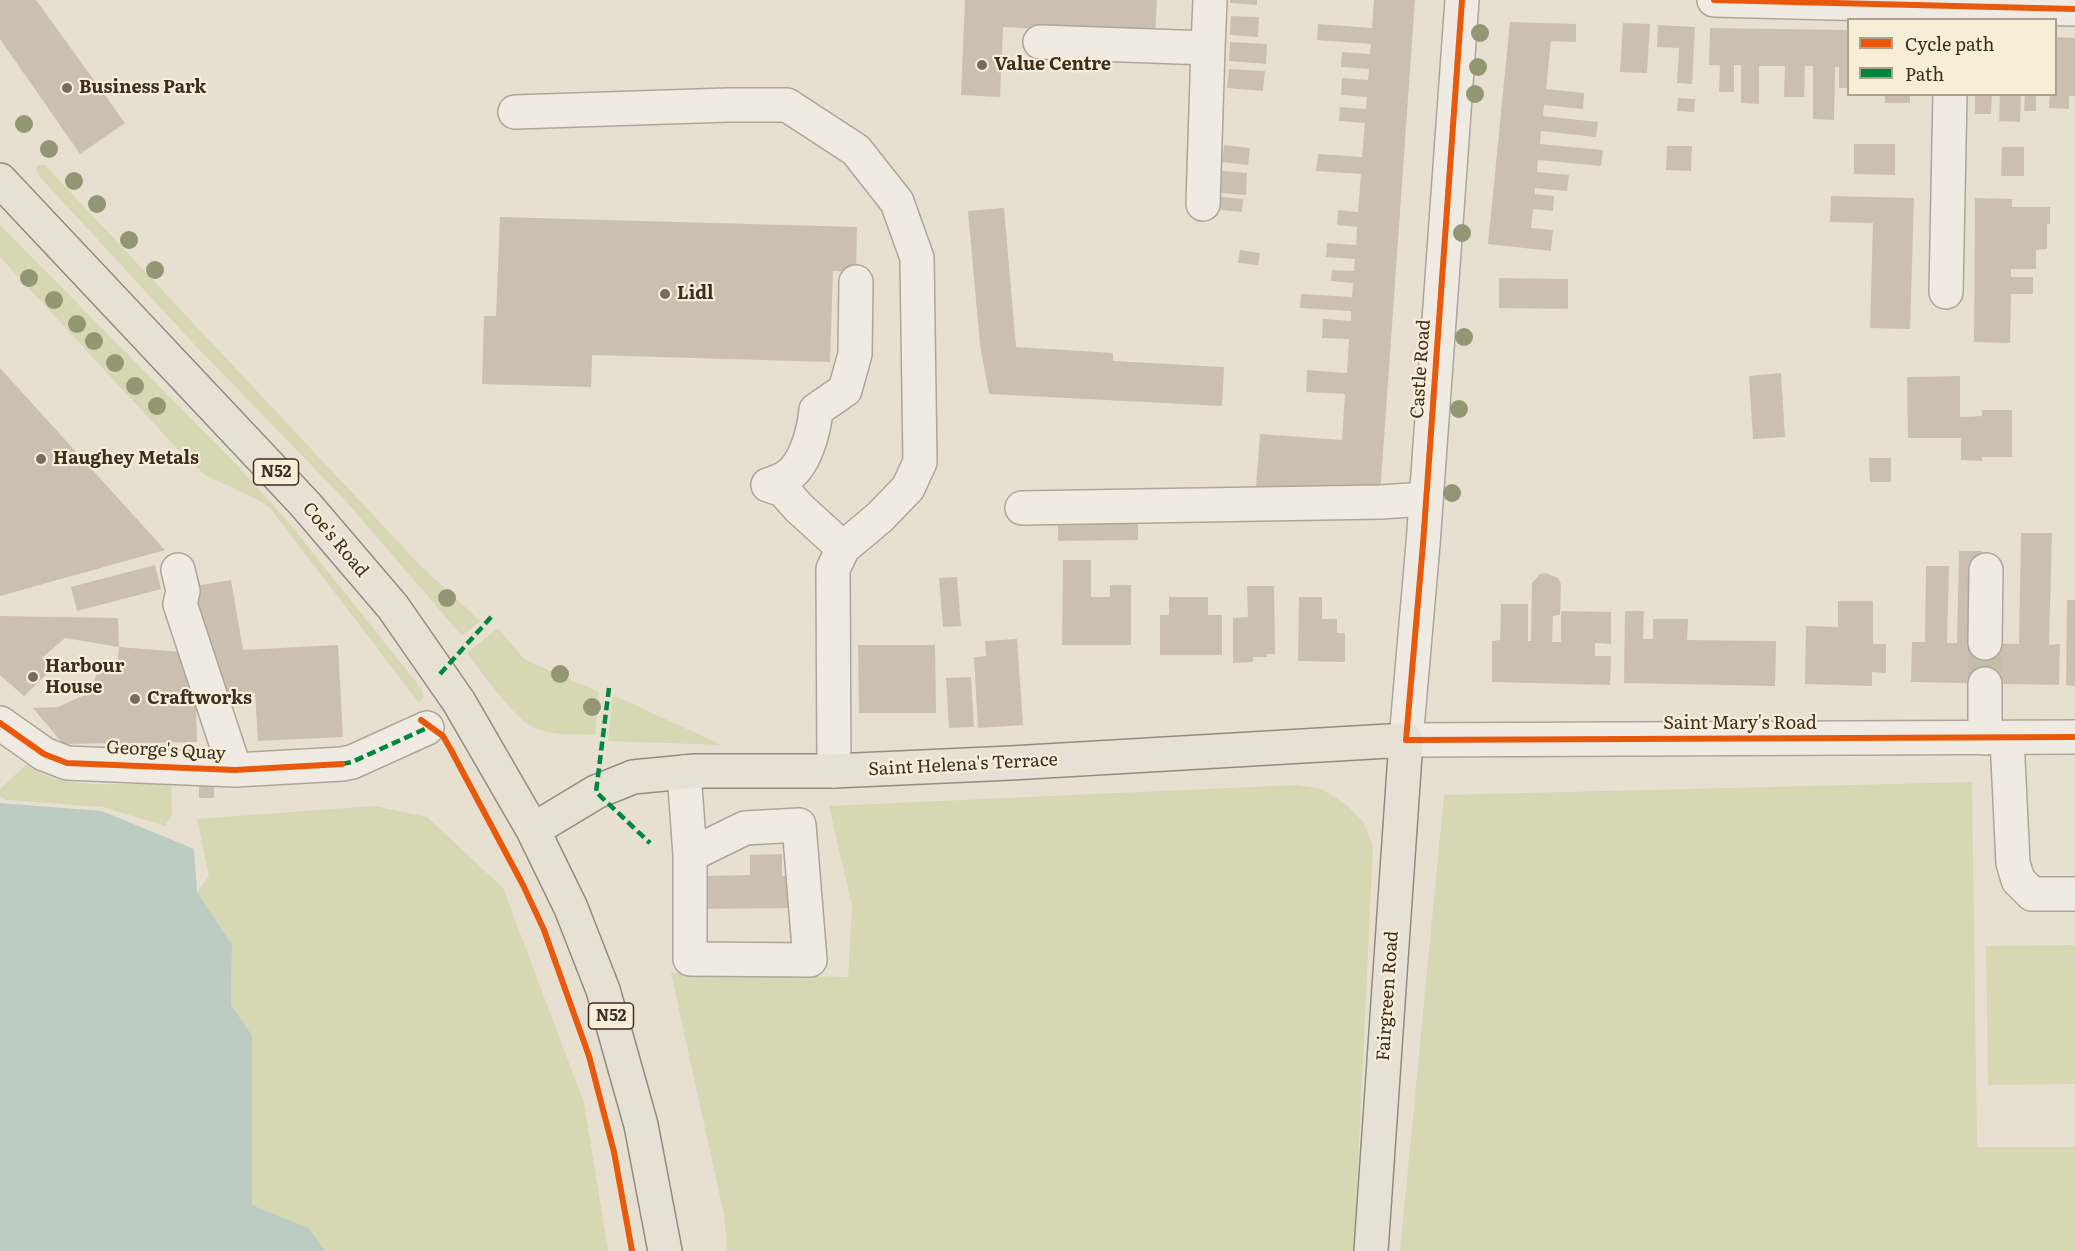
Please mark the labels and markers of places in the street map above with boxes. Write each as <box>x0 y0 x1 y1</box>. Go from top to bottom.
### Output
place label: Value Centre <box>994 54 1111 76</box>
marker: Value Centre <box>975 58 989 72</box>
place label: Business Park <box>79 77 206 99</box>
marker: Business Park <box>60 81 74 95</box>
place label: Lidl <box>677 283 714 305</box>
marker: Lidl <box>658 287 672 301</box>
place label: Haughey Metals <box>53 448 199 470</box>
marker: Haughey Metals <box>34 452 48 466</box>
place label: Harbour House <box>45 656 124 698</box>
marker: Harbour House <box>26 670 40 684</box>
place label: Craftworks <box>147 688 252 710</box>
marker: Craftworks <box>128 692 142 706</box>

